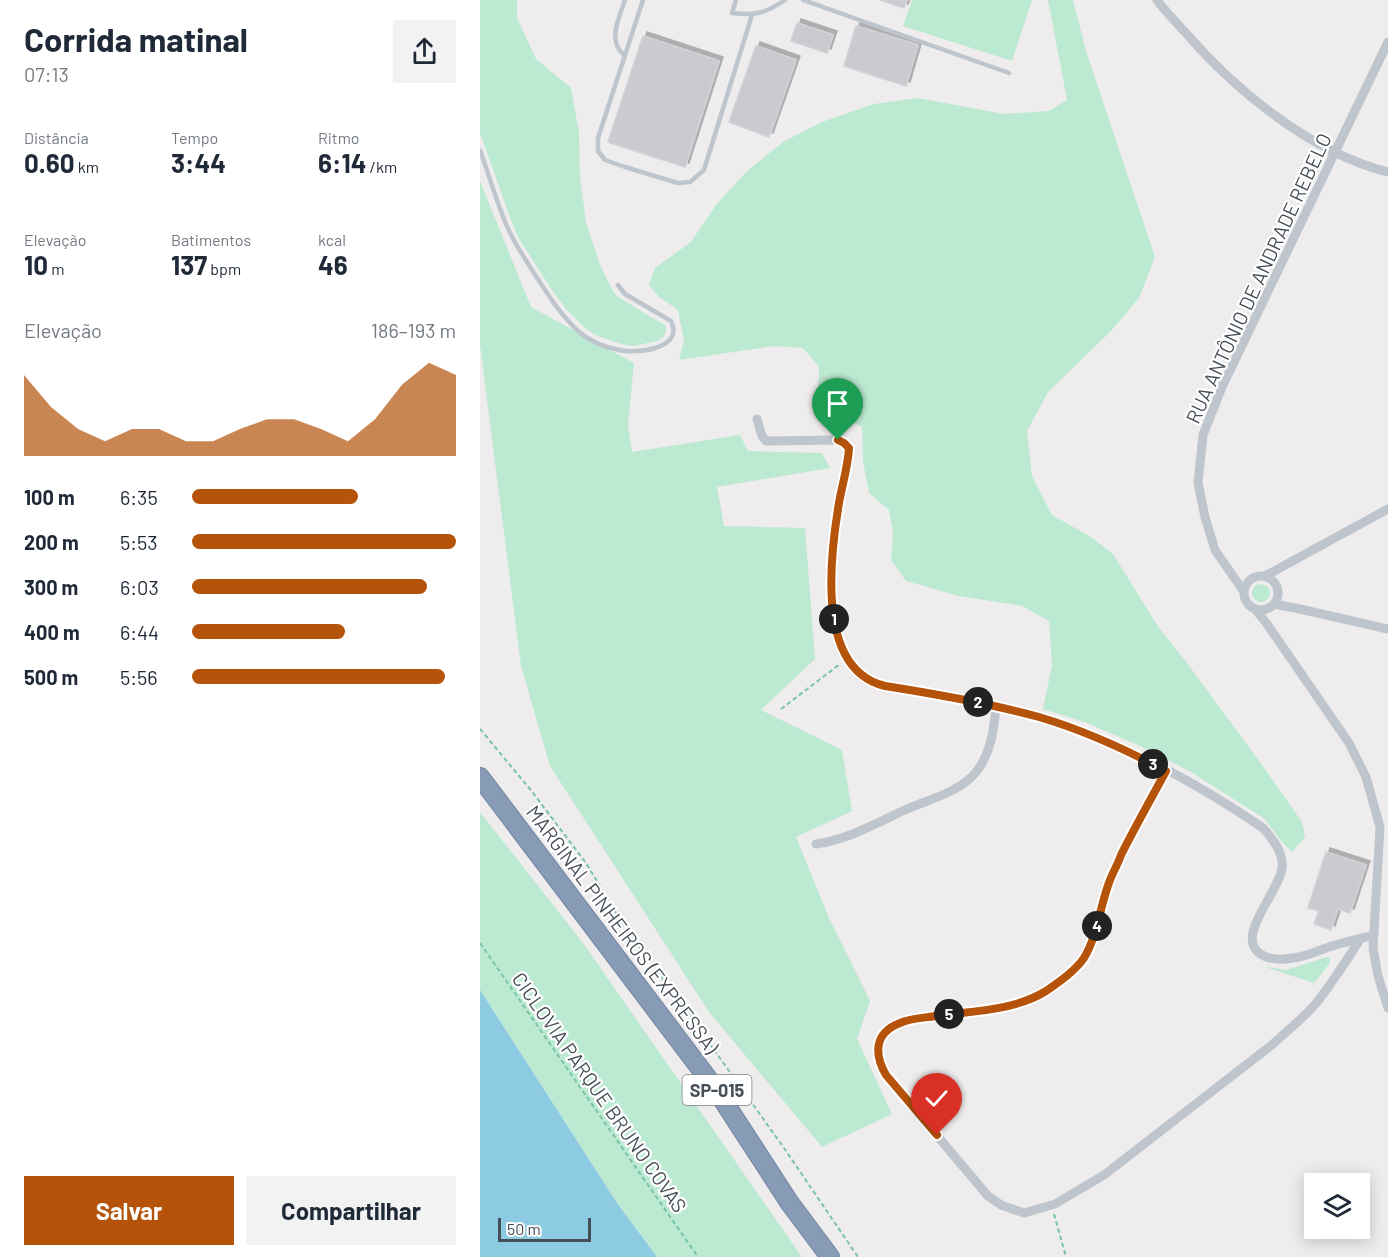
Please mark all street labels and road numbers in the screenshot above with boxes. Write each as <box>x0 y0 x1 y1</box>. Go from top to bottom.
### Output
street label: RUA ANTÔNIO DE ANDRADE REBELO <box>1180 129 1336 427</box>
street label: MARGINAL PINHEIROS (EXPRESSA) <box>522 800 725 1058</box>
street label: CICLOVIA PARQUE BRUNO COVAS <box>508 967 692 1217</box>
road number: SP-015 <box>682 1075 752 1105</box>

